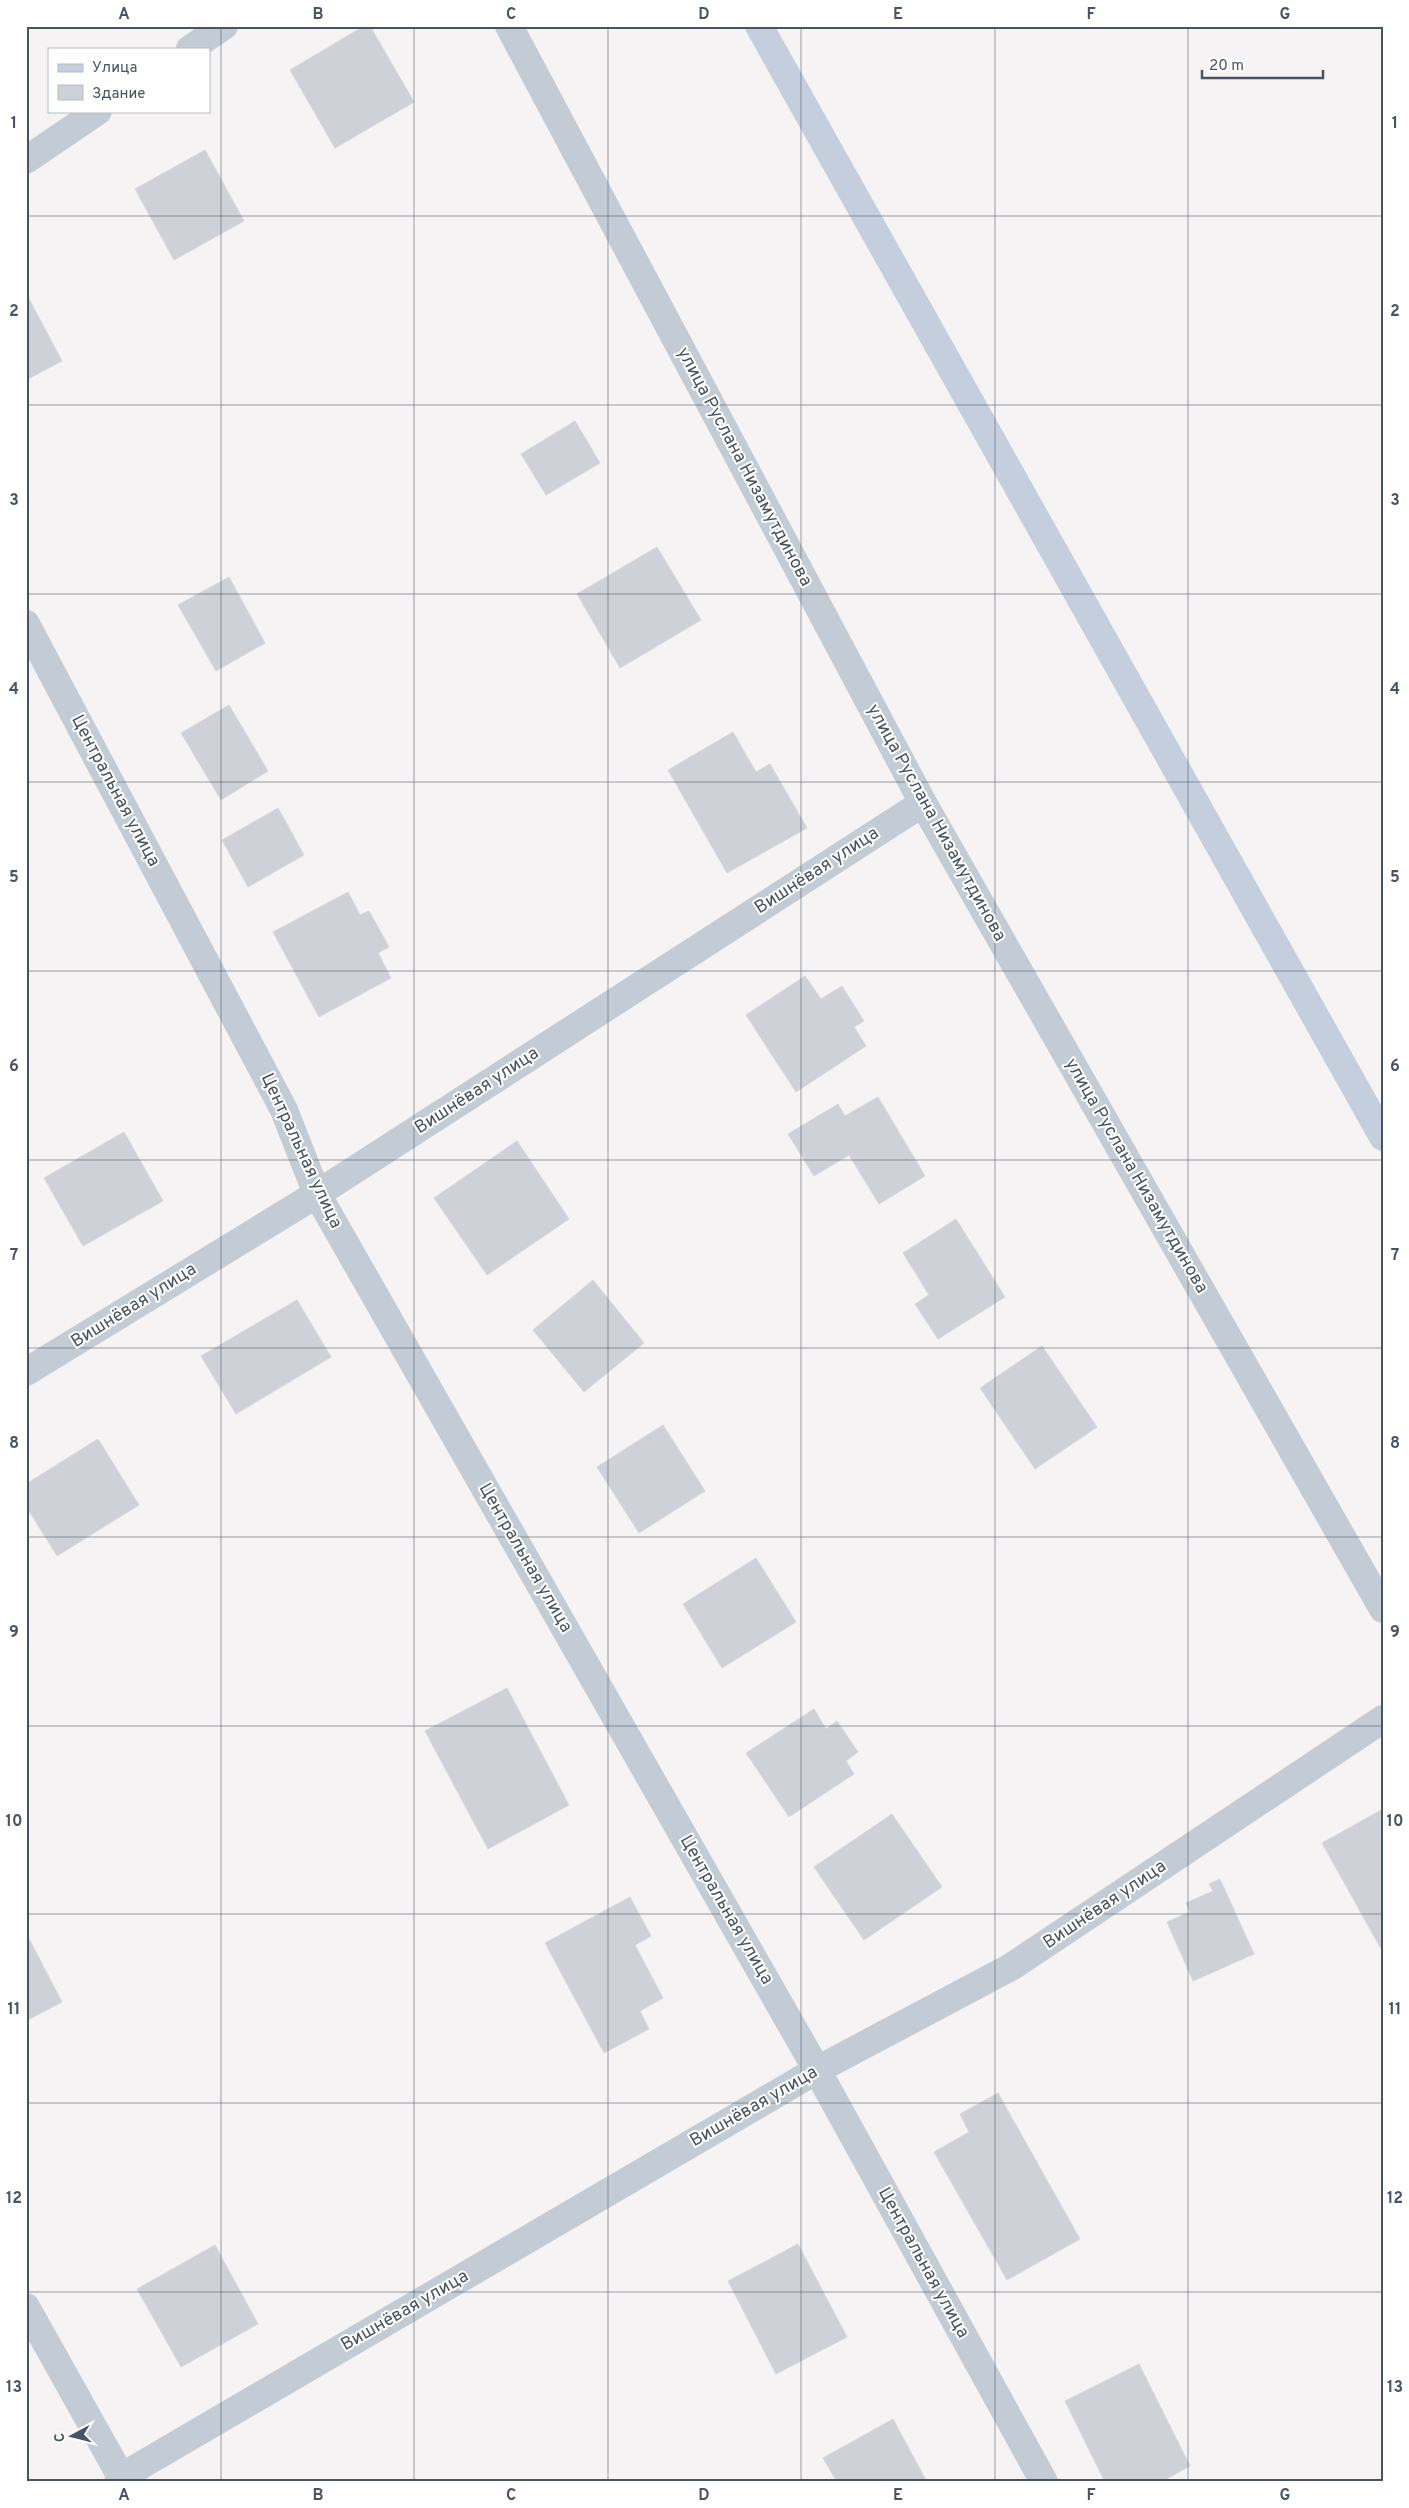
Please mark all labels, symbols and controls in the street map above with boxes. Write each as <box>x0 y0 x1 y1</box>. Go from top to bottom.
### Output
text: A <box>118 5 130 25</box>
text: B <box>312 5 324 25</box>
text: C <box>506 5 516 25</box>
text: D <box>698 5 710 25</box>
text: E <box>893 5 903 25</box>
text: F <box>1086 5 1096 25</box>
text: G <box>1280 5 1290 25</box>
legend <box>48 48 210 112</box>
scale bar <box>1202 48 1323 80</box>
text: 20 m <box>1209 57 1244 76</box>
text: Улица <box>92 59 137 78</box>
text: Здание <box>92 85 145 104</box>
text: 1 <box>11 114 17 134</box>
text: 1 <box>1392 114 1398 134</box>
text: 2 <box>9 302 19 322</box>
text: 2 <box>1390 302 1400 322</box>
street label: улица Руслана Низамутдинова <box>671 343 817 591</box>
text: 3 <box>9 491 19 511</box>
text: 3 <box>1390 491 1400 511</box>
text: 4 <box>9 680 19 700</box>
text: 4 <box>1390 680 1400 700</box>
street label: улица Руслана Низамутдинова <box>861 700 1011 946</box>
street label: Центральная улица <box>65 711 165 871</box>
street label: Вишнёвая улица <box>751 822 883 920</box>
text: 5 <box>9 868 19 888</box>
text: 5 <box>1390 868 1400 888</box>
street label: Вишнёвая улица <box>411 1042 543 1140</box>
street label: улица Руслана Низамутдинова <box>1059 1054 1213 1298</box>
text: 6 <box>9 1057 19 1077</box>
text: 6 <box>1390 1057 1400 1077</box>
street label: Центральная улица <box>255 1070 347 1232</box>
text: 7 <box>10 1246 18 1266</box>
text: 7 <box>1391 1246 1399 1266</box>
street label: Вишнёвая улица <box>67 1258 201 1354</box>
text: 8 <box>9 1434 19 1454</box>
text: 8 <box>1390 1434 1400 1454</box>
street label: Центральная улица <box>473 1479 577 1637</box>
text: 9 <box>9 1623 19 1643</box>
text: 9 <box>1390 1623 1400 1643</box>
text: 10 <box>6 1812 22 1832</box>
text: 10 <box>1387 1812 1403 1832</box>
street label: Центральная улица <box>674 1831 778 1989</box>
street label: Вишнёвая улица <box>1039 1855 1171 1955</box>
text: 11 <box>8 2000 20 2020</box>
text: 11 <box>1389 2000 1401 2020</box>
street label: Вишнёвая улица <box>686 2061 822 2153</box>
street label: Центральная улица <box>872 2184 974 2342</box>
text: 12 <box>6 2189 22 2209</box>
text: 12 <box>1387 2189 1403 2209</box>
street label: Вишнёвая улица <box>337 2265 473 2357</box>
text: 13 <box>6 2378 22 2398</box>
text: 13 <box>1387 2378 1403 2398</box>
north arrow <box>48 2410 98 2460</box>
text: С <box>52 2432 70 2443</box>
text: A <box>118 2486 130 2506</box>
text: B <box>312 2486 324 2506</box>
text: C <box>506 2486 516 2506</box>
text: D <box>698 2486 710 2506</box>
text: E <box>893 2486 903 2506</box>
text: F <box>1086 2486 1096 2506</box>
text: G <box>1280 2486 1290 2506</box>

